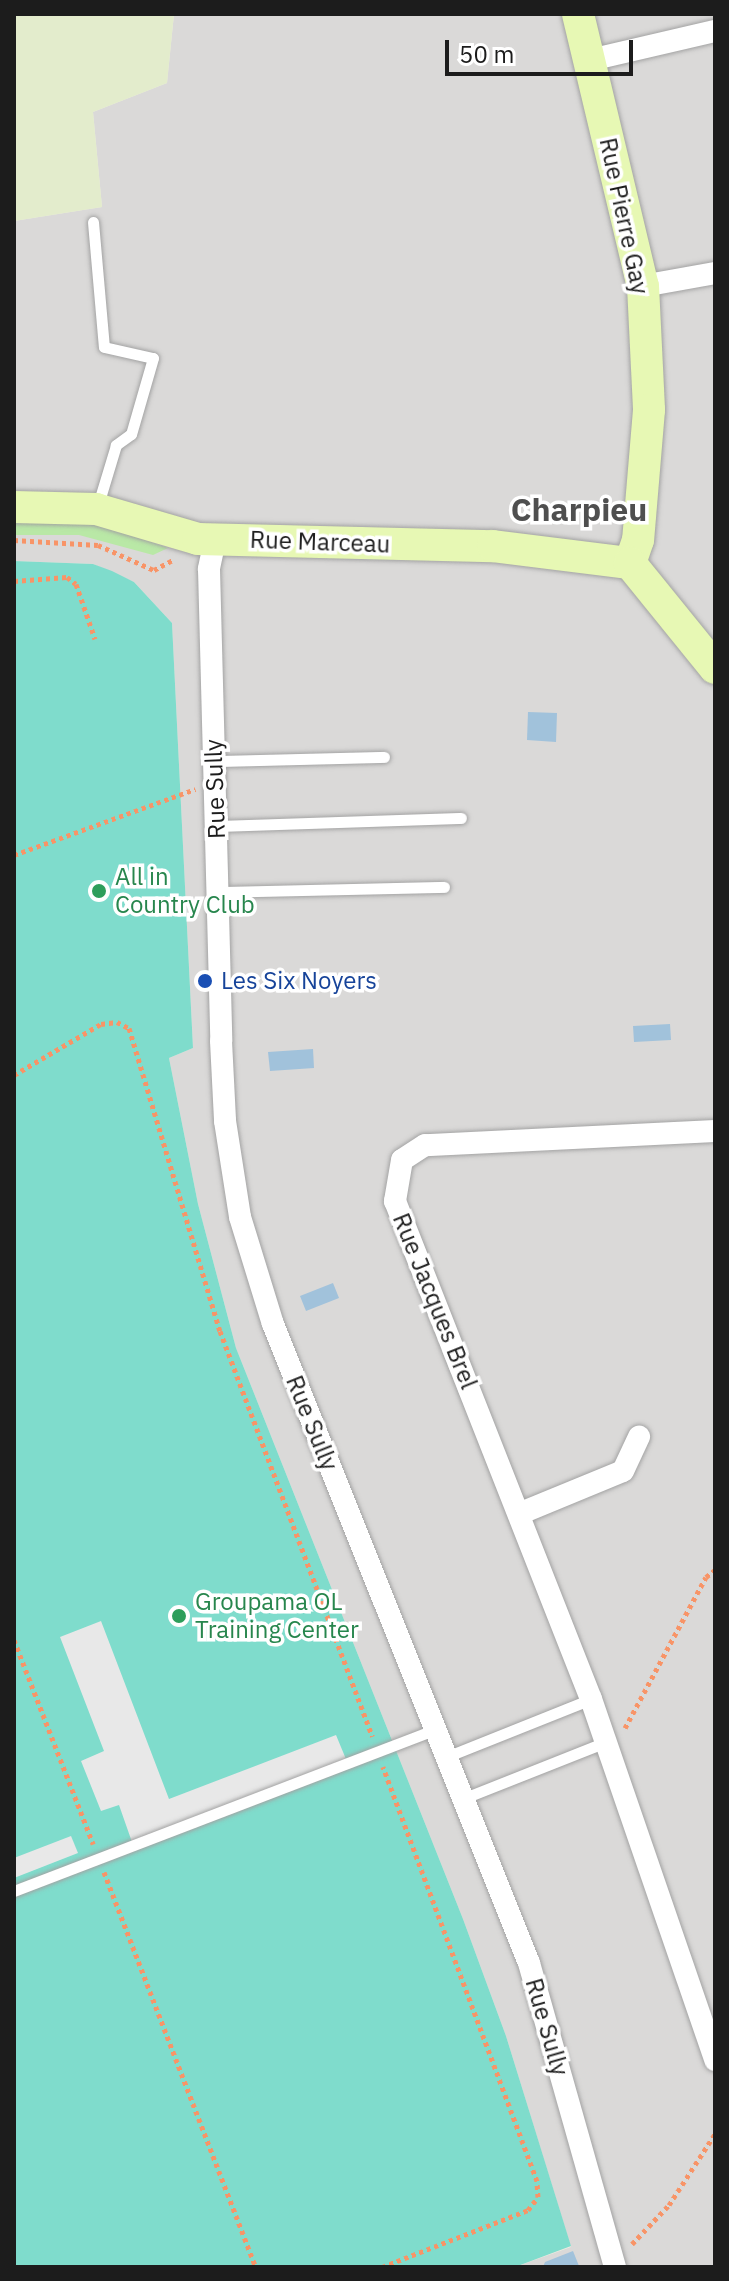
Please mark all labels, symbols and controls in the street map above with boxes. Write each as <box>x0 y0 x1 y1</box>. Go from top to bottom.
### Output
scale bar <box>449 24 637 74</box>
text: 50 m <box>459 38 514 70</box>
street label: Rue Pierre Gay <box>593 135 655 297</box>
district label: Charpieu <box>511 490 647 528</box>
street label: Rue Marceau <box>249 525 391 559</box>
street label: Rue Sully <box>199 738 231 840</box>
place label: All in Country Club <box>115 863 255 919</box>
marker: All in Country Club <box>90 882 108 900</box>
place label: Les Six Noyers <box>221 967 377 995</box>
marker: Les Six Noyers <box>196 972 214 990</box>
street label: Rue Jacques Brel <box>387 1209 483 1393</box>
street label: Rue Sully <box>280 1371 344 1475</box>
place label: Groupama OL Training Center <box>195 1588 359 1644</box>
marker: Groupama OL Training Center <box>170 1607 188 1625</box>
street label: Rue Sully <box>519 1975 575 2079</box>

